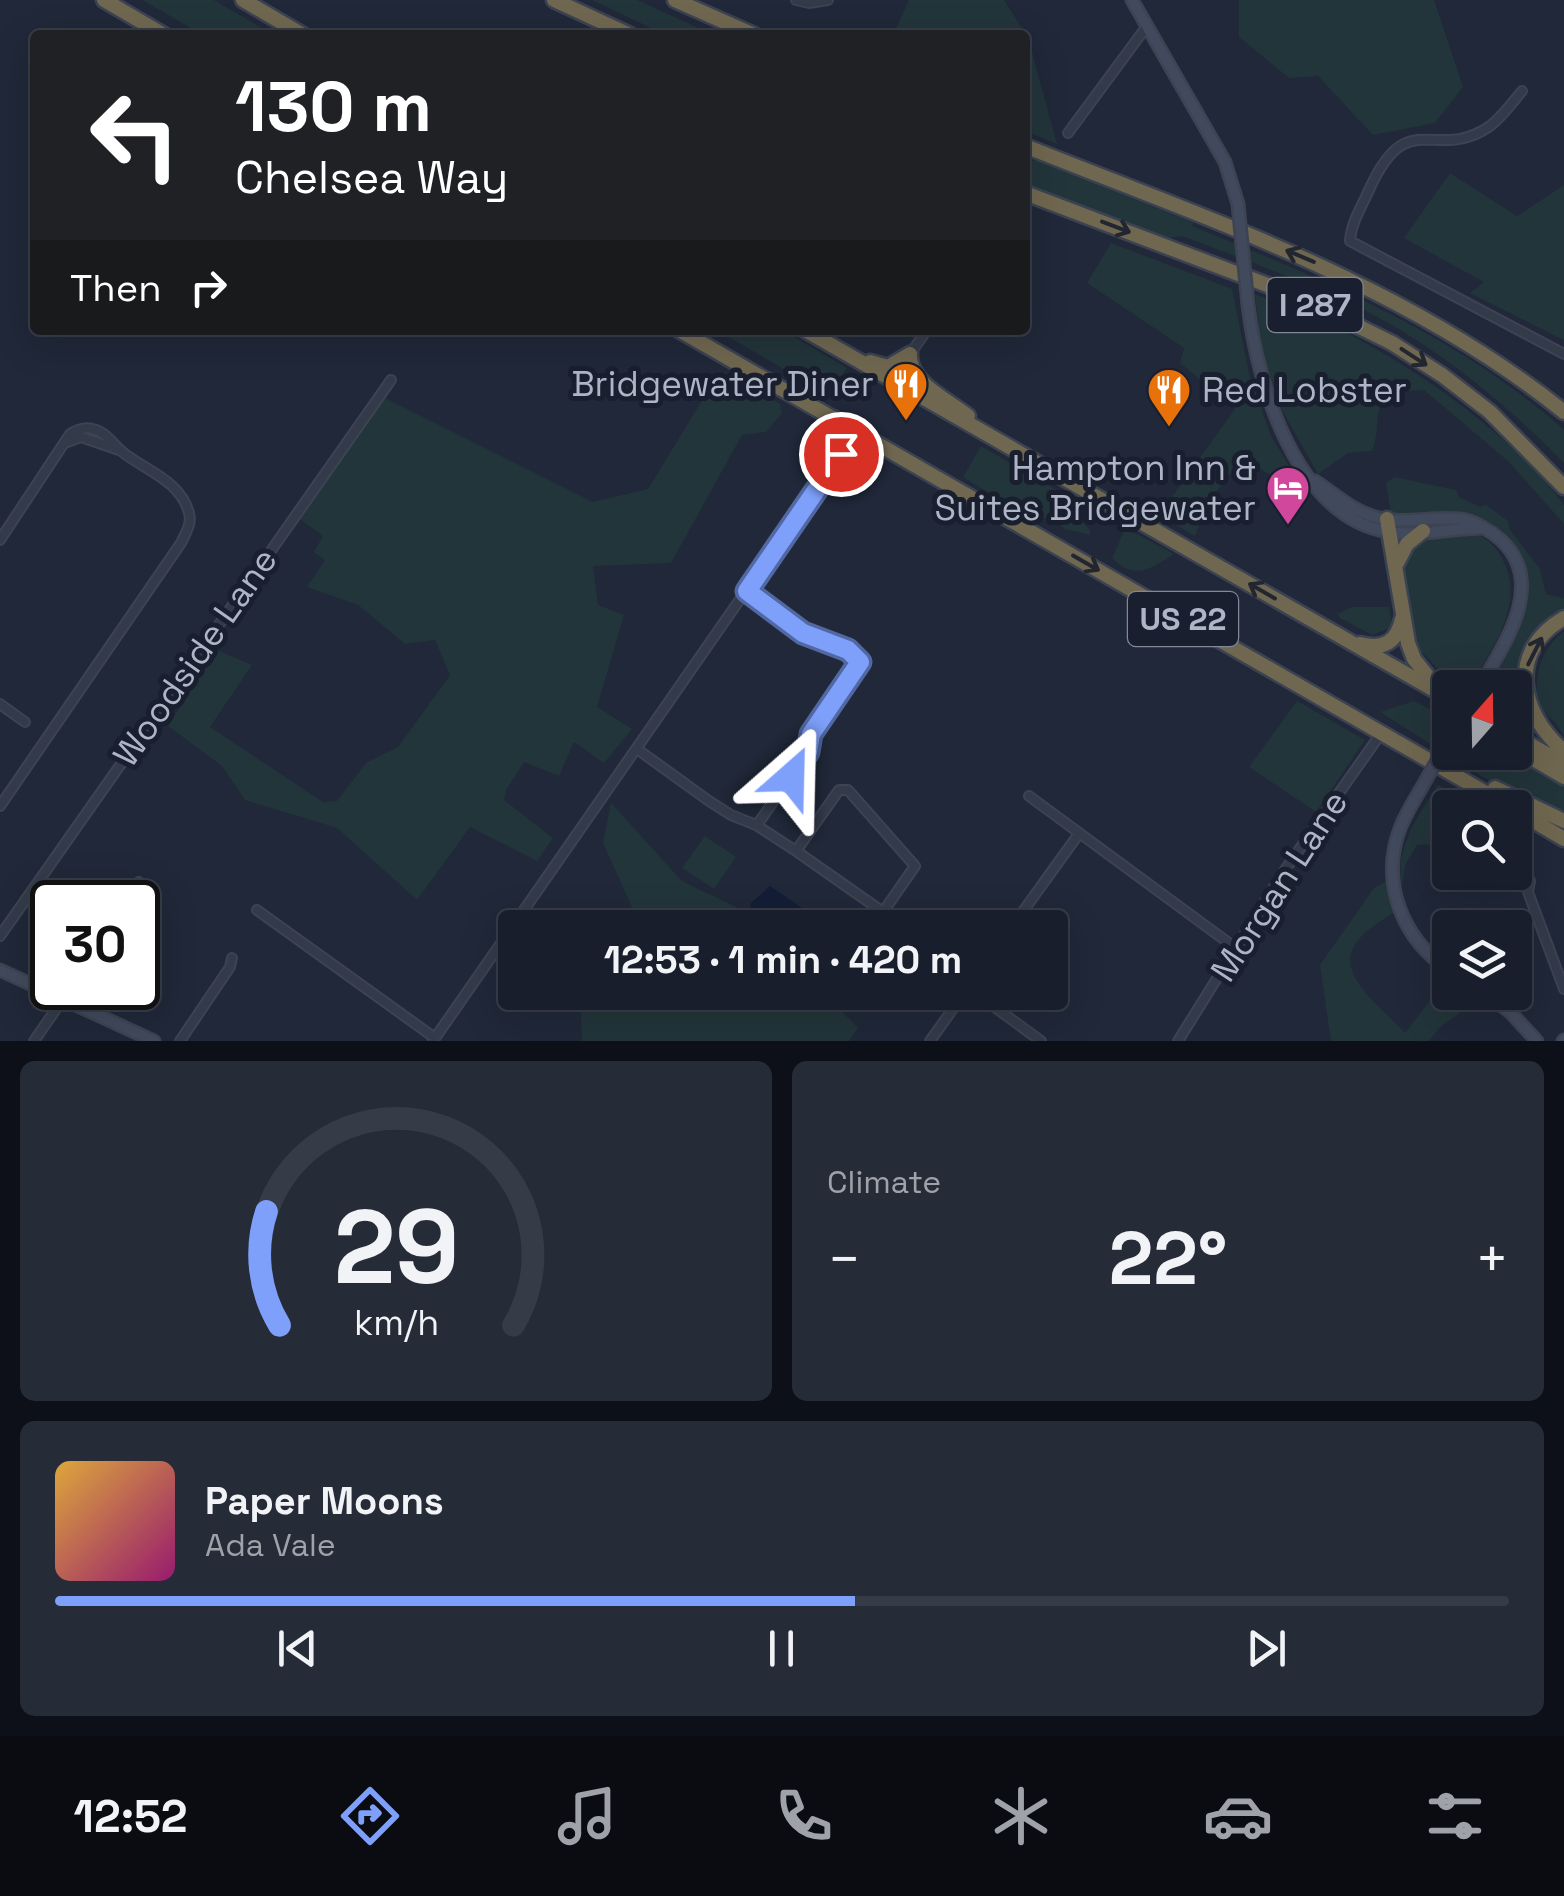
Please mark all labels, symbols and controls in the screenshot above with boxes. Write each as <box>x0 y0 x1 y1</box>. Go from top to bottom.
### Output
text: 130 m <box>235 62 432 151</box>
icon: left <box>70 70 200 200</box>
text: Chelsea Way <box>235 149 508 206</box>
one-way arrow <box>1101 220 1131 238</box>
one-way arrow <box>1285 246 1316 264</box>
icon: right <box>181 260 236 315</box>
text: Then <box>70 264 161 312</box>
road number: I 287 <box>1268 278 1362 332</box>
one-way arrow <box>1399 346 1427 367</box>
restaurant icon: Bridgewater Diner <box>883 361 929 422</box>
place label: Bridgewater Diner <box>571 362 874 406</box>
restaurant icon: Red Lobster <box>1146 367 1192 428</box>
place label: Red Lobster <box>1202 368 1407 412</box>
pin <box>799 412 884 497</box>
icon: arrive <box>814 427 869 482</box>
place label: Hampton Inn & Suites Bridgewater <box>934 446 1256 530</box>
hotel icon: Hampton Inn & Suites Bridgewater <box>1265 465 1311 526</box>
street label: Woodside Lane <box>103 539 287 775</box>
one-way arrow <box>1071 554 1100 574</box>
one-way arrow <box>1248 580 1277 600</box>
road number: US 22 <box>1128 592 1238 646</box>
one-way arrow <box>1526 637 1545 666</box>
north arrow <box>1432 670 1532 770</box>
map controls <box>1432 670 1532 1010</box>
position arrow <box>739 725 843 829</box>
street label: Morgan Lane <box>1201 782 1357 990</box>
button: search <box>1432 790 1532 890</box>
speed limit sign: 30 <box>30 880 160 1010</box>
button: layers <box>1432 910 1532 1010</box>
text: 12:53 · 1 min · 420 m <box>604 936 962 984</box>
text: Climate <box>827 1162 941 1202</box>
text: 29 <box>333 1181 459 1313</box>
text: 22° <box>1109 1210 1227 1306</box>
text: − <box>827 1224 861 1294</box>
text: + <box>1475 1224 1509 1294</box>
text: km/h <box>353 1300 439 1345</box>
text: Paper Moons <box>205 1477 444 1525</box>
text: Ada Vale <box>205 1525 336 1565</box>
icon: previous <box>270 1621 325 1676</box>
icon: pause <box>754 1621 809 1676</box>
icon: next <box>1239 1621 1294 1676</box>
icon: directions <box>335 1781 405 1851</box>
icon: music <box>552 1781 622 1851</box>
icon: phone <box>769 1781 839 1851</box>
icon: climate <box>986 1781 1056 1851</box>
icon: car <box>1203 1781 1273 1851</box>
icon: filters <box>1420 1781 1490 1851</box>
text: 12:52 <box>74 1788 187 1845</box>

